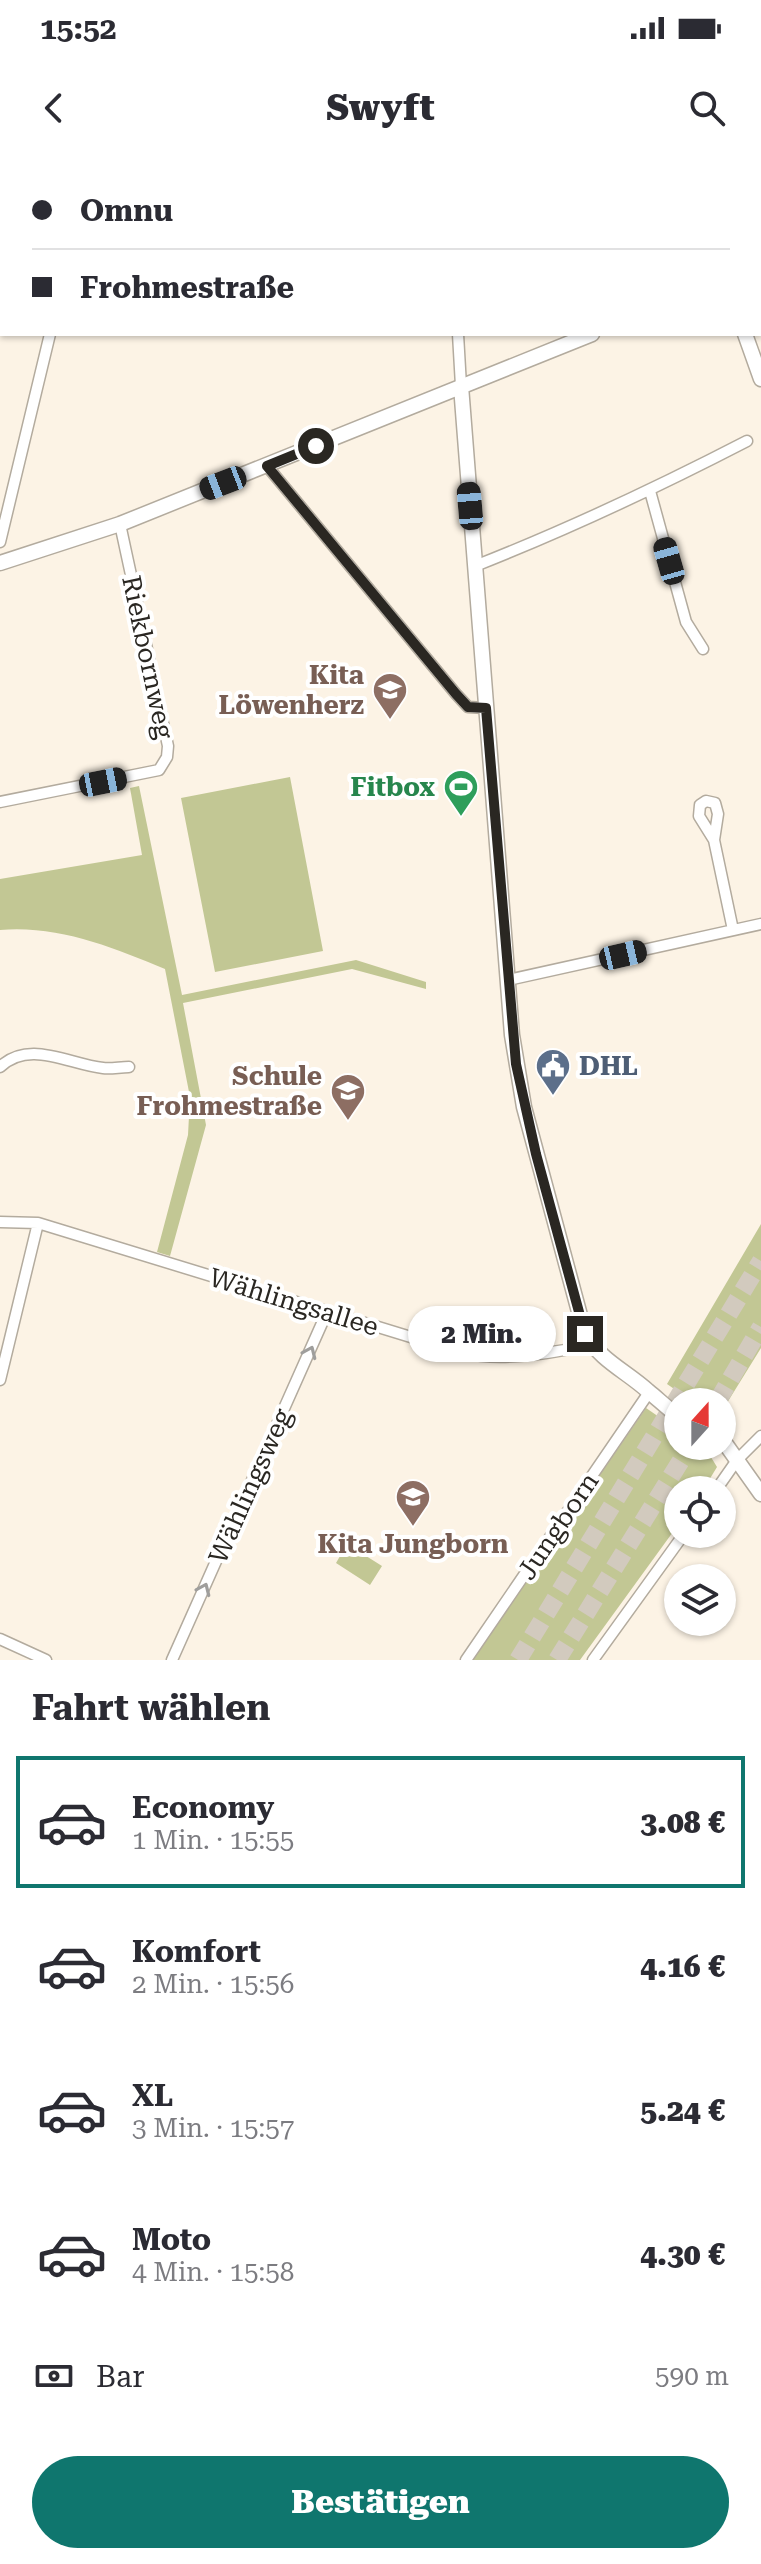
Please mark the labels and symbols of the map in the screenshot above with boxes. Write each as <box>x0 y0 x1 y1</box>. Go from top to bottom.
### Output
route start <box>298 428 334 464</box>
car <box>196 463 250 503</box>
car <box>456 481 484 531</box>
car <box>651 535 687 587</box>
street label: Riekbornweg <box>116 573 180 742</box>
place label: Kita Löwenherz <box>219 660 364 720</box>
school or university icon: Kita Löwenherz <box>371 671 409 721</box>
car <box>77 766 129 798</box>
sports icon: Fitbox <box>442 768 480 818</box>
place label: Fitbox <box>351 772 436 802</box>
car <box>597 938 649 972</box>
public building icon: DHL <box>534 1047 572 1097</box>
place label: DHL <box>579 1051 638 1081</box>
place label: Schule Frohmestraße <box>136 1061 322 1121</box>
school or university icon: Schule Frohmestraße <box>329 1072 367 1122</box>
street label: Wählingsallee <box>206 1262 382 1342</box>
callout: 2 Min. <box>409 1306 557 1362</box>
route end <box>567 1316 603 1352</box>
one-way arrow <box>300 1345 316 1360</box>
north arrow <box>664 1388 736 1460</box>
street label: Wählingsweg <box>202 1404 298 1568</box>
street label: Jungborn <box>511 1467 605 1585</box>
school or university icon: Kita Jungborn <box>394 1478 432 1528</box>
place label: Kita Jungborn <box>318 1529 508 1559</box>
one-way arrow <box>194 1583 210 1597</box>

